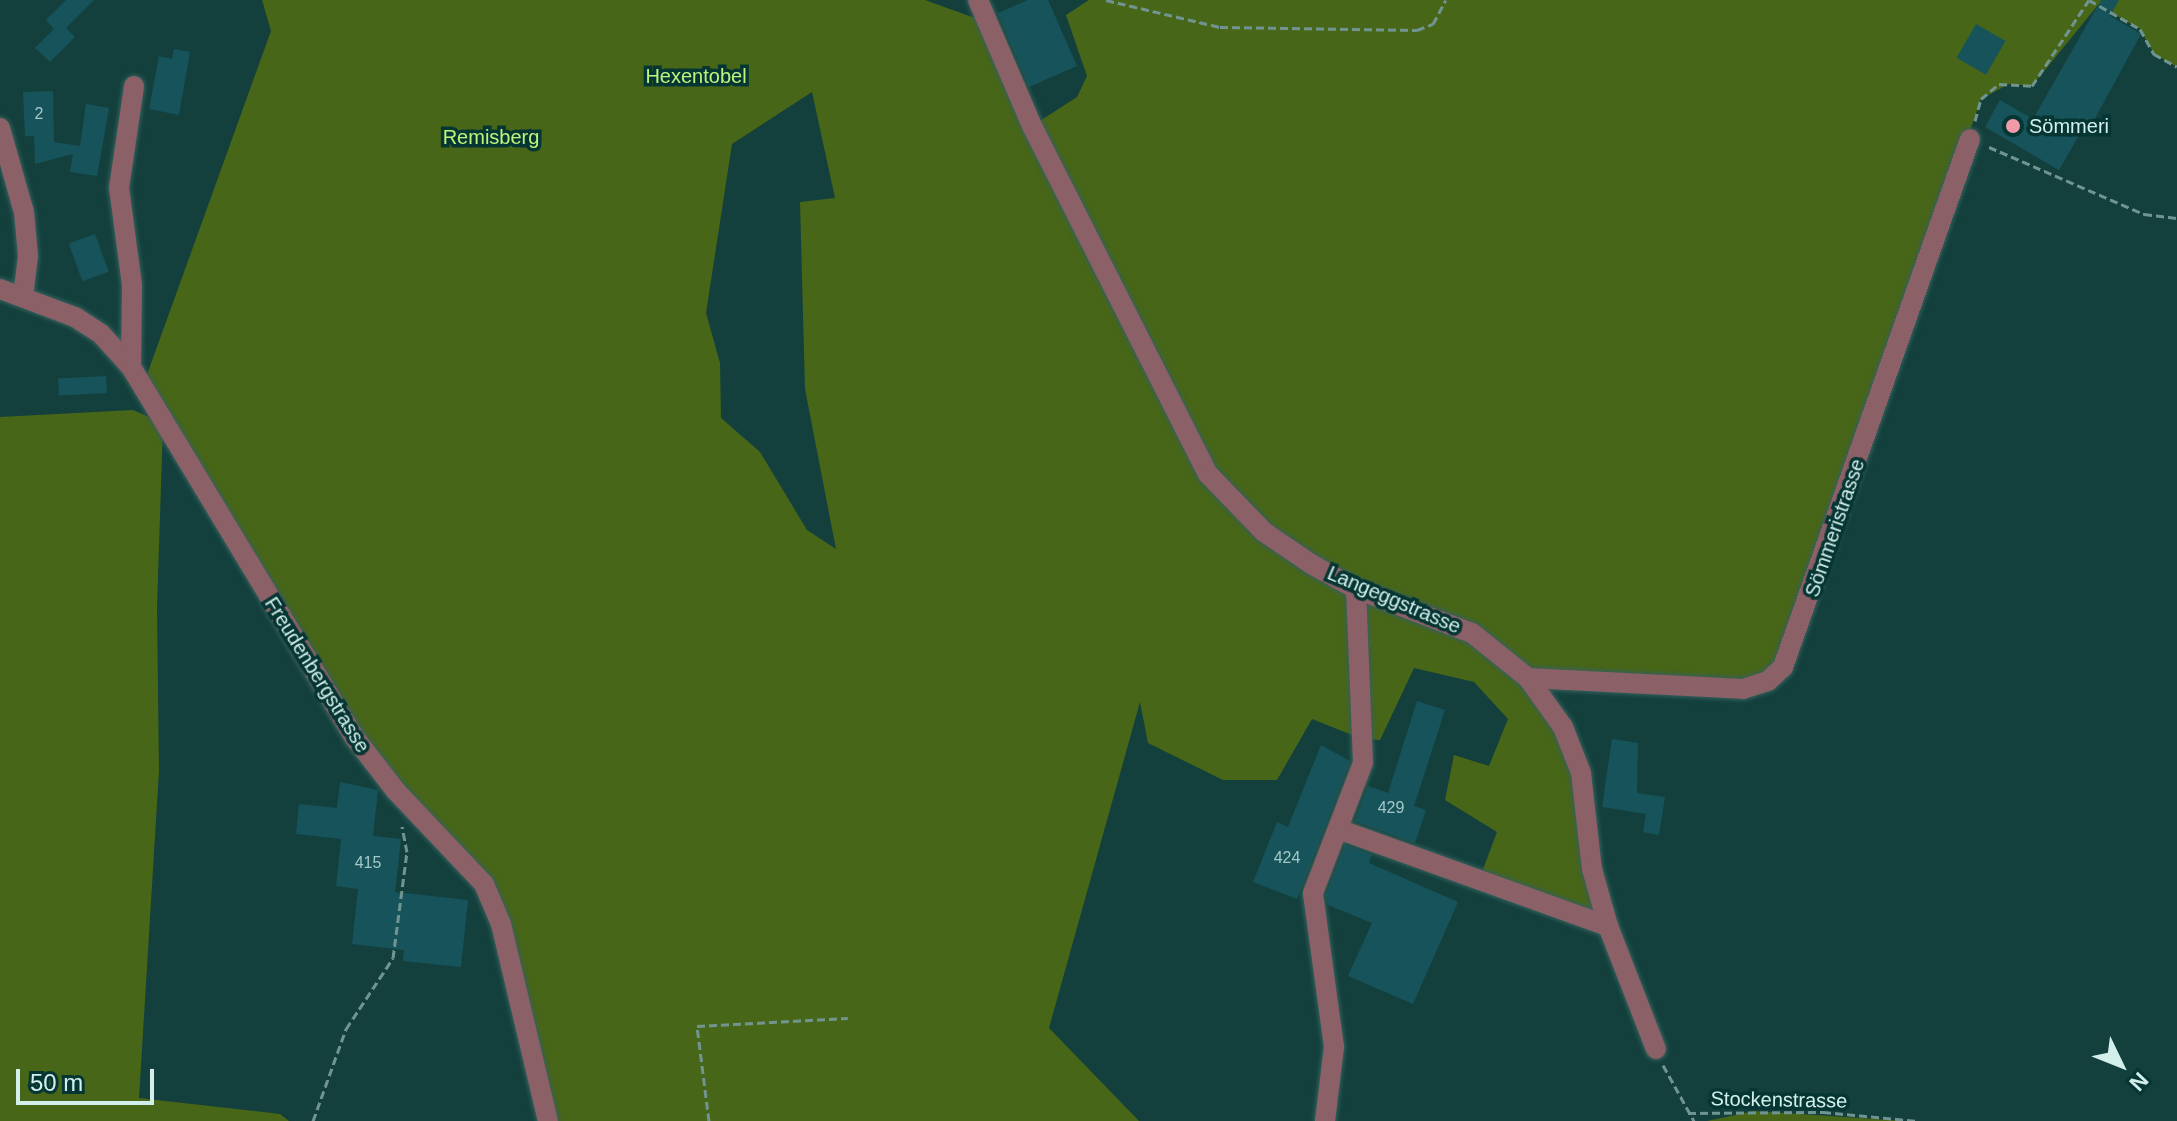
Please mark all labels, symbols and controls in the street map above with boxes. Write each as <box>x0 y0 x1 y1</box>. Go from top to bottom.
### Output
park label: Hexentobel <box>645 64 747 88</box>
house number: 2 <box>35 104 43 124</box>
place label: Sömmeri <box>2029 114 2109 138</box>
marker: Sömmeri <box>2004 117 2022 135</box>
park label: Remisberg <box>443 125 539 149</box>
street label: Sömmeristrasse <box>1800 456 1870 600</box>
street label: Langeggstrasse <box>1324 561 1464 639</box>
street label: Freudenbergstrasse <box>259 593 375 757</box>
house number: 429 <box>1378 798 1404 818</box>
house number: 424 <box>1274 848 1300 868</box>
house number: 415 <box>355 853 381 873</box>
north arrow <box>2081 1025 2161 1105</box>
scale bar <box>20 1053 158 1103</box>
text: N <box>2124 1067 2153 1096</box>
text: 50 m <box>30 1069 83 1096</box>
street label: Stockenstrasse <box>1710 1087 1848 1113</box>

